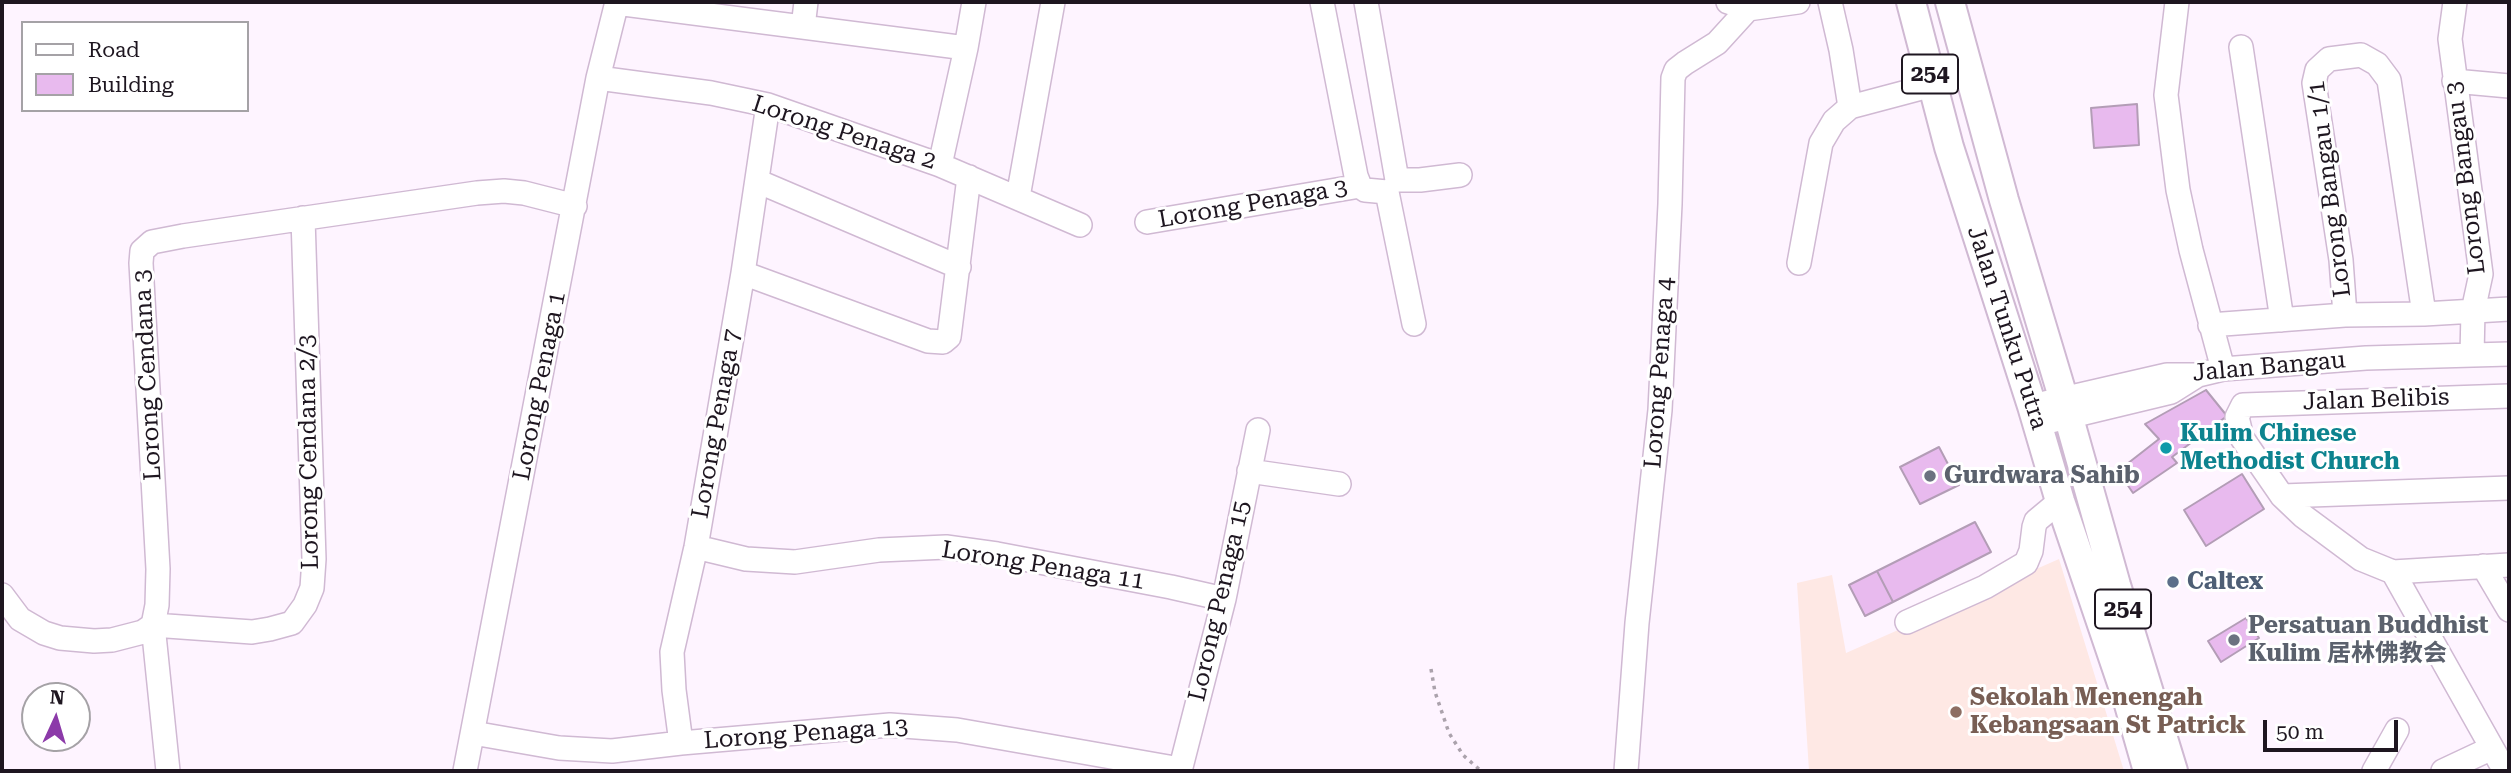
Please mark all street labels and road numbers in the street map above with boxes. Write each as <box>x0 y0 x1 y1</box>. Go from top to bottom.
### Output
road number: 254 <box>1902 54 1958 94</box>
street label: Lorong Bangau 1/1 <box>2302 79 2358 299</box>
street label: Lorong Bangau 3 <box>2440 80 2492 276</box>
street label: Lorong Penaga 2 <box>748 90 940 176</box>
street label: Lorong Penaga 3 <box>1156 173 1350 235</box>
street label: Jalan Tunku Putra <box>1961 223 2053 433</box>
street label: Lorong Cendana 3 <box>128 269 168 481</box>
street label: Lorong Penaga 4 <box>1639 276 1681 470</box>
street label: Lorong Penaga 1 <box>508 289 572 483</box>
street label: Lorong Penaga 7 <box>686 327 748 521</box>
street label: Lorong Cendana 2/3 <box>293 334 325 570</box>
street label: Jalan Bangau <box>2191 346 2347 388</box>
street label: Jalan Belibis <box>2302 383 2450 417</box>
street label: Lorong Penaga 15 <box>1183 498 1257 704</box>
street label: Lorong Penaga 11 <box>939 536 1147 596</box>
road number: 254 <box>2095 590 2151 628</box>
street label: Lorong Penaga 13 <box>703 712 909 756</box>

